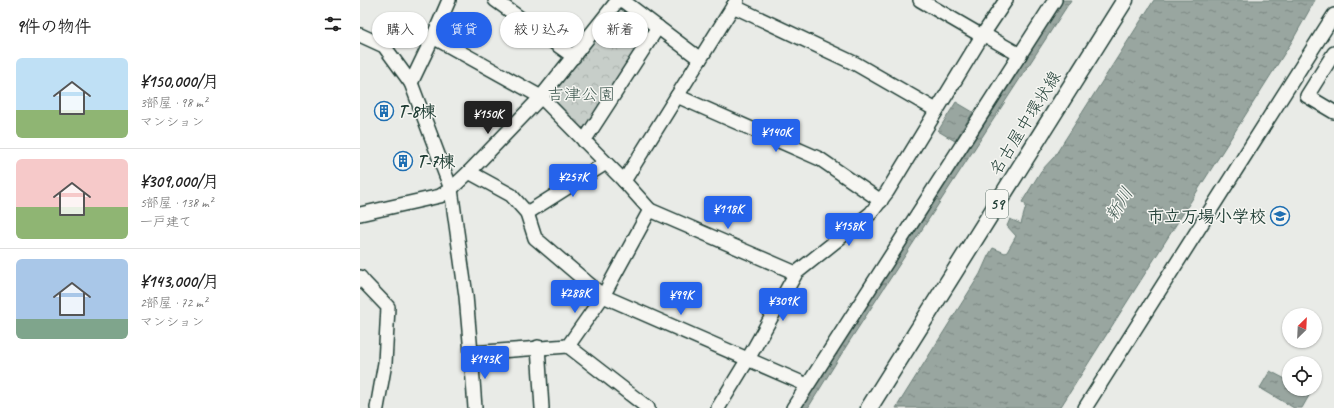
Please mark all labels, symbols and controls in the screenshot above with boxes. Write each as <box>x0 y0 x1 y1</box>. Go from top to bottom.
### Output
chip: 購入 <box>372 12 428 48</box>
chip: 賃貸 <box>436 12 492 48</box>
chip: 絞り込み <box>500 12 584 48</box>
chip: 新着 <box>592 12 648 48</box>
icon: filters <box>322 13 344 35</box>
text: 9件の物件 <box>16 16 91 37</box>
street label: 名古屋中環状線 <box>985 67 1065 179</box>
text: ¥150,000/月 <box>140 71 219 92</box>
icon: home <box>48 74 96 122</box>
park label: 吉津公園 <box>547 84 615 105</box>
text: 3部屋 · 98 m² <box>140 95 207 111</box>
building icon: T-8棟 <box>373 100 395 122</box>
place label: T-8棟 <box>398 101 437 122</box>
pin: ¥150K <box>460 101 516 135</box>
text: ¥150K <box>473 106 503 122</box>
text: マンション <box>140 114 204 130</box>
pin: ¥140K <box>748 119 804 153</box>
text: ¥140K <box>761 124 791 140</box>
building icon: T-7棟 <box>392 150 414 172</box>
place label: T-7棟 <box>417 151 456 172</box>
pin: ¥257K <box>545 164 601 198</box>
text: ¥257K <box>558 169 588 185</box>
text: ¥309,000/月 <box>140 171 219 192</box>
icon: home <box>48 175 96 223</box>
water label: 新川 <box>1100 183 1138 225</box>
road number: 59 <box>986 190 1008 218</box>
text: 5部屋 · 138 m² <box>140 195 213 211</box>
pin: ¥118K <box>700 196 756 230</box>
text: ¥118K <box>713 201 743 217</box>
school or university icon: 市立万場小学校 <box>1269 205 1291 227</box>
place label: 市立万場小学校 <box>1147 206 1266 227</box>
pin: ¥158K <box>821 213 877 247</box>
text: 一戸建て <box>140 214 192 230</box>
text: ¥158K <box>834 218 864 234</box>
text: ¥143,000/月 <box>140 271 220 292</box>
icon: home <box>48 275 96 323</box>
pin: ¥288K <box>547 280 603 314</box>
pin: ¥99K <box>657 282 705 316</box>
text: ¥288K <box>560 285 590 301</box>
text: ¥99K <box>669 287 693 303</box>
pin: ¥309K <box>755 288 811 322</box>
text: ¥309K <box>768 293 798 309</box>
text: 2部屋 · 72 m² <box>140 295 207 311</box>
north arrow <box>1282 308 1322 348</box>
map controls <box>1282 308 1322 396</box>
text: マンション <box>140 314 204 330</box>
pin: ¥143K <box>457 346 513 380</box>
text: ¥143K <box>470 351 500 367</box>
button: locate <box>1282 356 1322 396</box>

